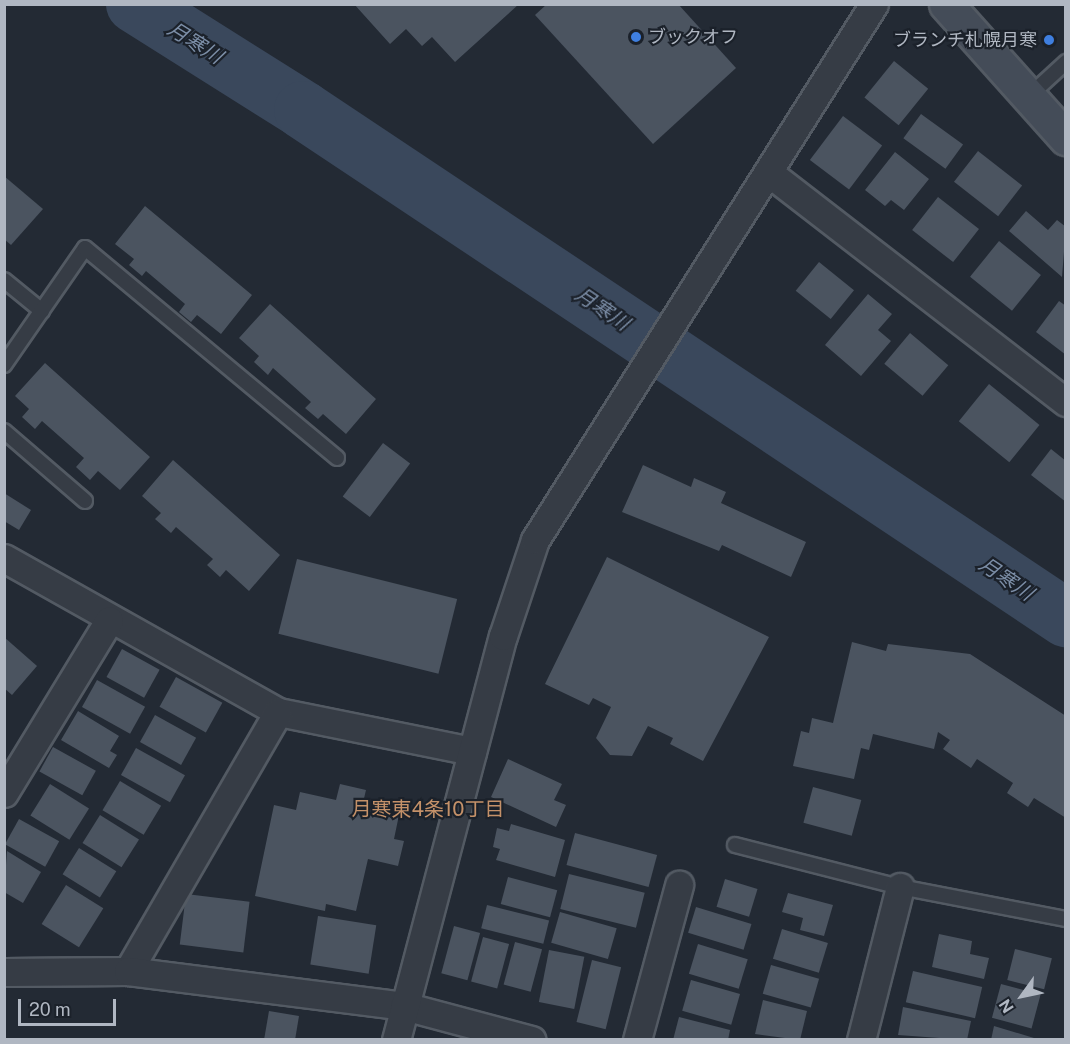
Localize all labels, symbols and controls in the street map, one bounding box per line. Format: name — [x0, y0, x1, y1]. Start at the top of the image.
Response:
water label: 月寒川 — [163, 17, 227, 69]
place label: ブックオフ — [648, 26, 738, 48]
place label: ブランチ札幌月寒 — [893, 29, 1037, 51]
marker: ブックオフ — [629, 30, 643, 44]
marker: ブランチ札幌月寒 — [1042, 33, 1056, 47]
water label: 月寒川 — [570, 282, 634, 336]
water label: 月寒川 — [974, 552, 1038, 606]
district label: 月寒東4条10丁目 — [352, 797, 504, 821]
north arrow — [992, 966, 1052, 1026]
scale bar — [21, 987, 118, 1025]
text: N — [995, 996, 1018, 1017]
text: 20 m — [29, 999, 71, 1020]

